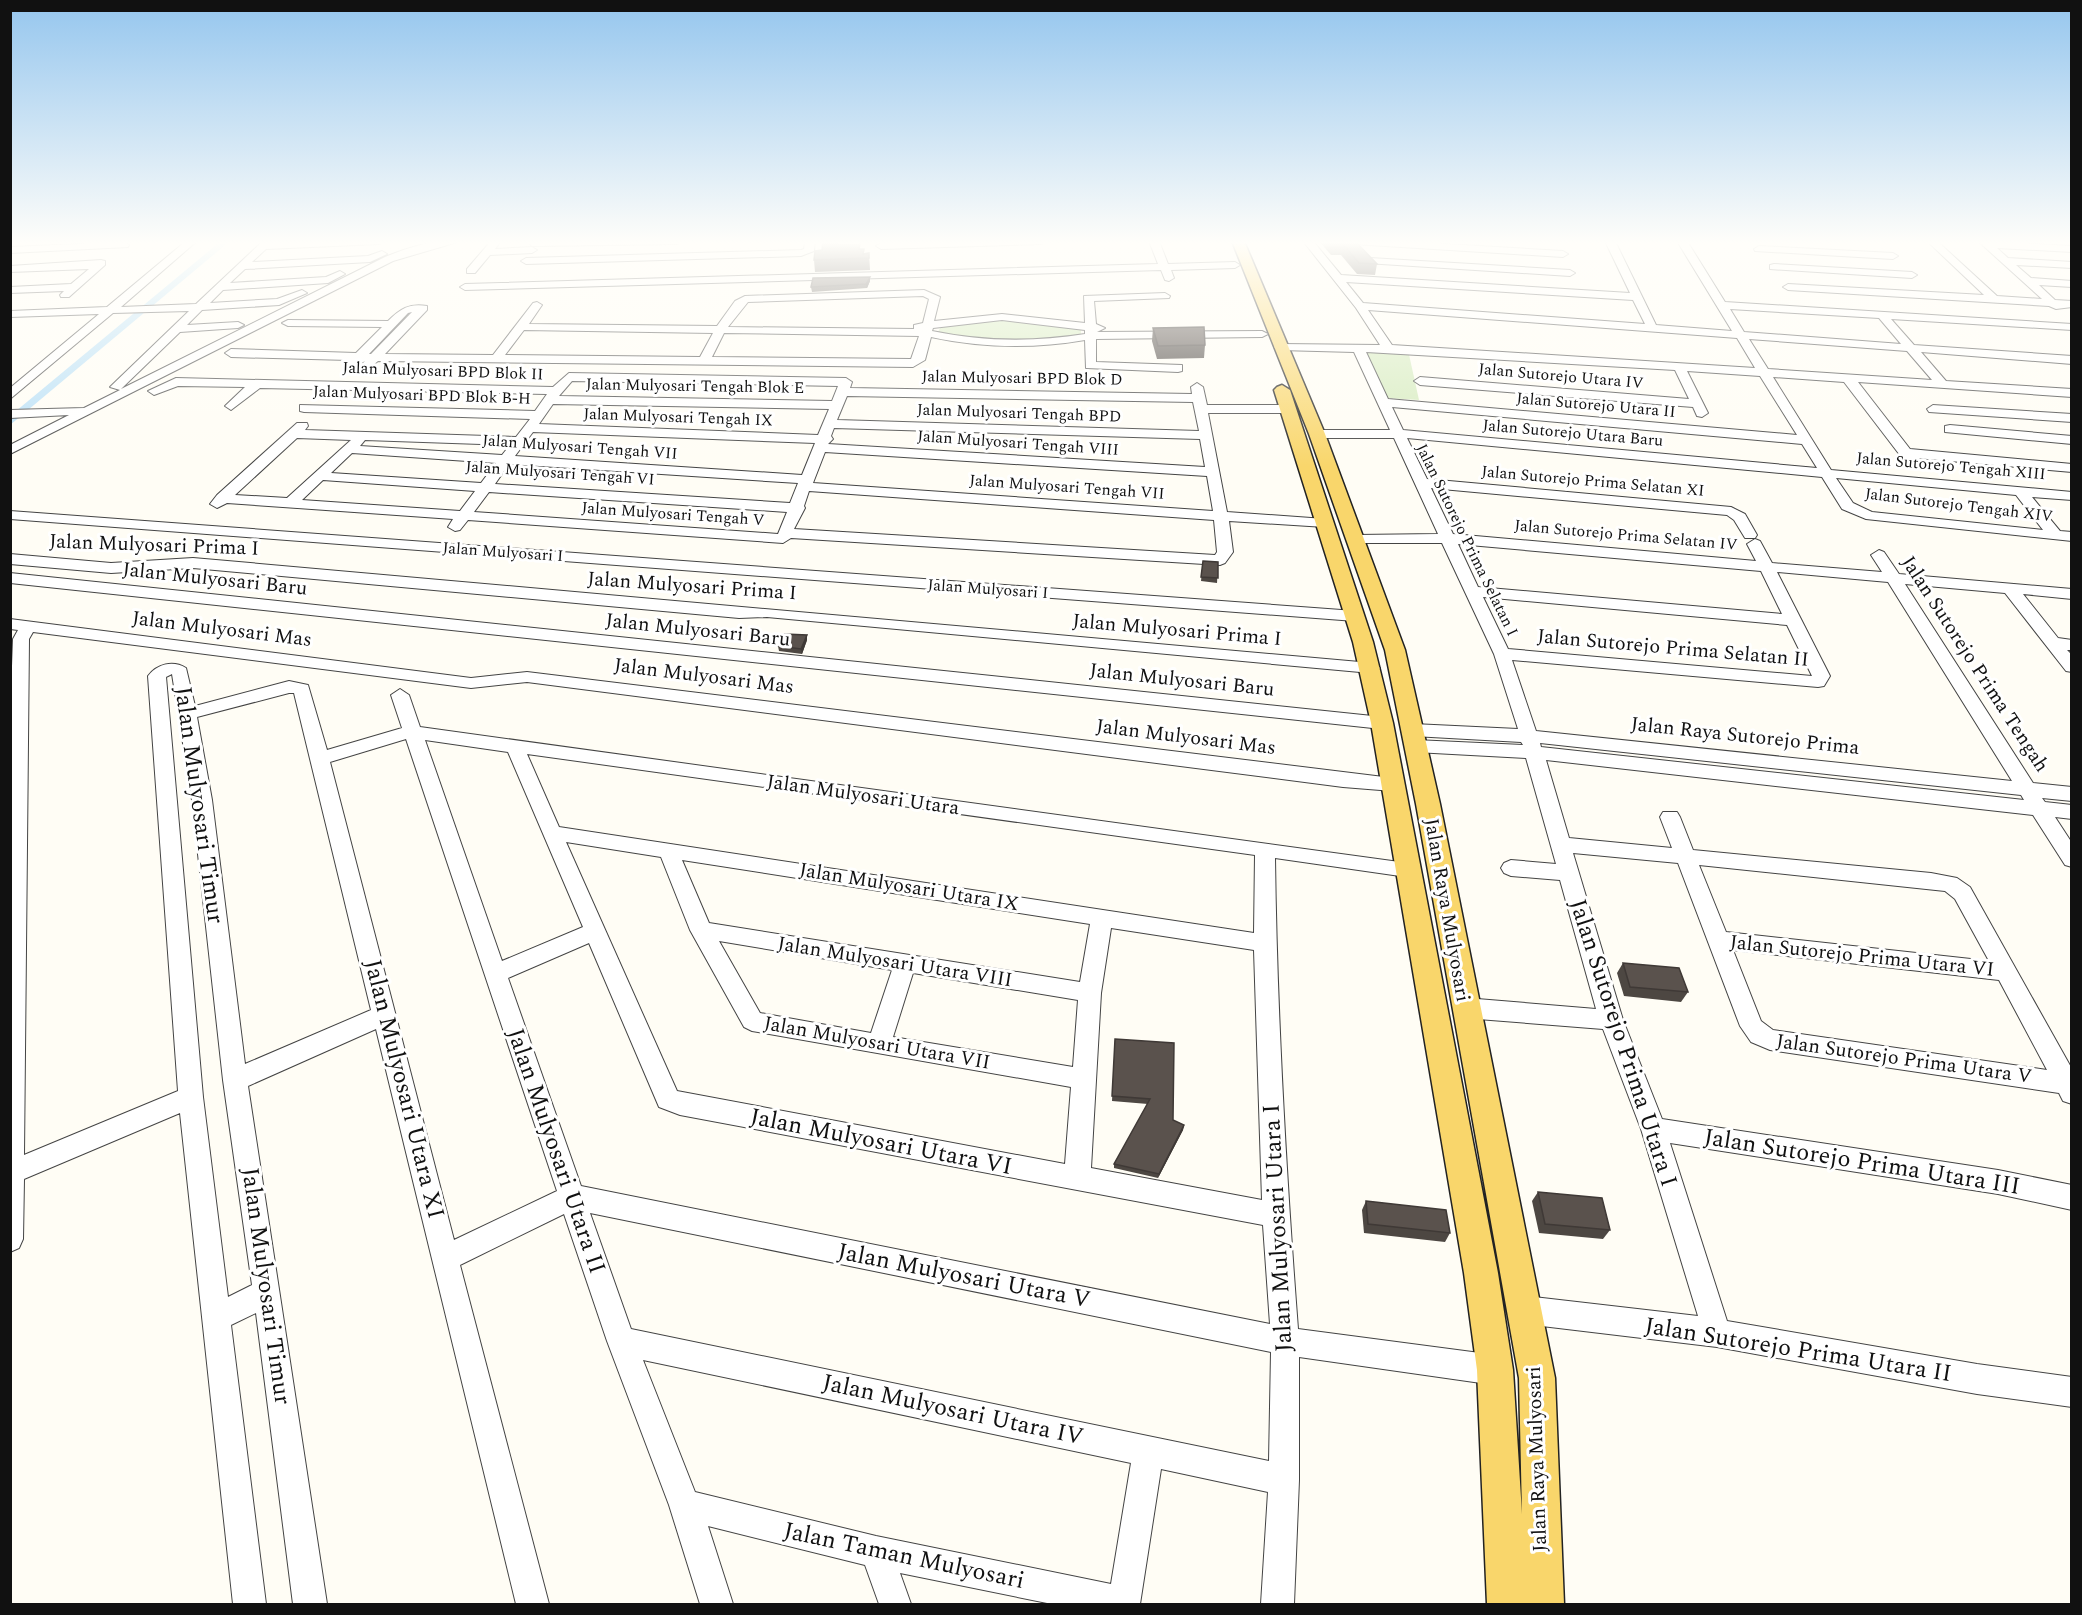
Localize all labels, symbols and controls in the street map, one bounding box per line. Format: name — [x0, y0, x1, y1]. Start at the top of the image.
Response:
street label: Jalan Mulyosari BPD Blok II — [342, 355, 544, 387]
street label: Jalan Sutorejo Utara IV — [1477, 357, 1645, 395]
street label: Jalan Mulyosari BPD Blok D — [921, 364, 1123, 392]
street label: Jalan Mulyosari Tengah Blok E — [586, 372, 804, 400]
street label: Jalan Mulyosari BPD Blok B-H — [313, 379, 531, 411]
street label: Jalan Sutorejo Utara II — [1515, 386, 1677, 424]
street label: Jalan Mulyosari Tengah BPD — [916, 397, 1122, 429]
street label: Jalan Mulyosari Tengah IX — [583, 402, 773, 432]
street label: Jalan Sutorejo Utara Baru — [1482, 413, 1664, 453]
street label: Jalan Mulyosari Tengah VIII — [916, 424, 1120, 462]
street label: Jalan Mulyosari Tengah VII — [482, 428, 678, 466]
street label: Jalan Sutorejo Prima Selatan I — [1410, 440, 1524, 640]
street label: Jalan Sutorejo Tengah XIII — [1855, 446, 2047, 486]
street label: Jalan Mulyosari Tengah VI — [465, 454, 655, 492]
street label: Jalan Sutorejo Prima Selatan XI — [1480, 459, 1706, 503]
street label: Jalan Mulyosari Tengah VII — [969, 468, 1165, 506]
street label: Jalan Sutorejo Tengah XIV — [1864, 482, 2055, 528]
street label: Jalan Mulyosari Tengah V — [581, 496, 765, 532]
street label: Jalan Sutorejo Prima Selatan IV — [1513, 513, 1739, 557]
street label: Jalan Mulyosari Prima I — [49, 526, 259, 564]
street label: Jalan Mulyosari I — [442, 536, 564, 568]
street label: Jalan Sutorejo Prima Tengah — [1894, 550, 2056, 778]
street label: Jalan Mulyosari Baru — [121, 554, 309, 604]
street label: Jalan Mulyosari Prima I — [586, 564, 798, 608]
street label: Jalan Mulyosari I — [927, 573, 1049, 605]
street label: Jalan Mulyosari Mas — [130, 603, 314, 655]
street label: Jalan Mulyosari Baru — [604, 605, 792, 655]
street label: Jalan Mulyosari Prima I — [1071, 606, 1283, 654]
street label: Jalan Sutorejo Prima Selatan II — [1536, 621, 1810, 675]
street label: Jalan Mulyosari Mas — [612, 650, 796, 702]
street label: Jalan Mulyosari Baru — [1088, 655, 1276, 705]
street label: Jalan Mulyosari Timur — [165, 684, 233, 926]
street label: Jalan Raya Sutorejo Prima — [1629, 709, 1861, 763]
street label: Jalan Mulyosari Mas — [1094, 711, 1278, 763]
street label: Jalan Mulyosari Utara — [765, 767, 961, 823]
street label: Jalan Raya Mulyosari — [1416, 816, 1478, 1004]
street label: Jalan Mulyosari Utara IX — [797, 855, 1021, 919]
street label: Jalan Sutorejo Prima Utara I — [1559, 894, 1687, 1192]
street label: Jalan Sutorejo Prima Utara VI — [1728, 927, 1996, 985]
street label: Jalan Mulyosari Utara VIII — [775, 929, 1015, 995]
street label: Jalan Mulyosari Utara XI — [354, 955, 454, 1223]
street label: Jalan Mulyosari Utara VII — [761, 1008, 993, 1078]
street label: Jalan Mulyosari Utara II — [497, 1023, 615, 1279]
street label: Jalan Sutorejo Prima Utara V — [1774, 1026, 2034, 1092]
street label: Jalan Mulyosari Utara VI — [747, 1099, 1015, 1185]
street label: Jalan Mulyosari Utara I — [1254, 1103, 1302, 1353]
street label: Jalan Sutorejo Prima Utara III — [1701, 1119, 2023, 1205]
street label: Jalan Mulyosari Timur — [232, 1165, 300, 1407]
street label: Jalan Mulyosari Utara V — [834, 1234, 1094, 1318]
street label: Jalan Sutorejo Prima Utara II — [1642, 1308, 1954, 1392]
street label: Jalan Mulyosari Utara IV — [819, 1365, 1087, 1455]
street label: Jalan Raya Mulyosari — [1519, 1366, 1555, 1552]
street label: Jalan Taman Mulyosari — [780, 1513, 1028, 1599]

